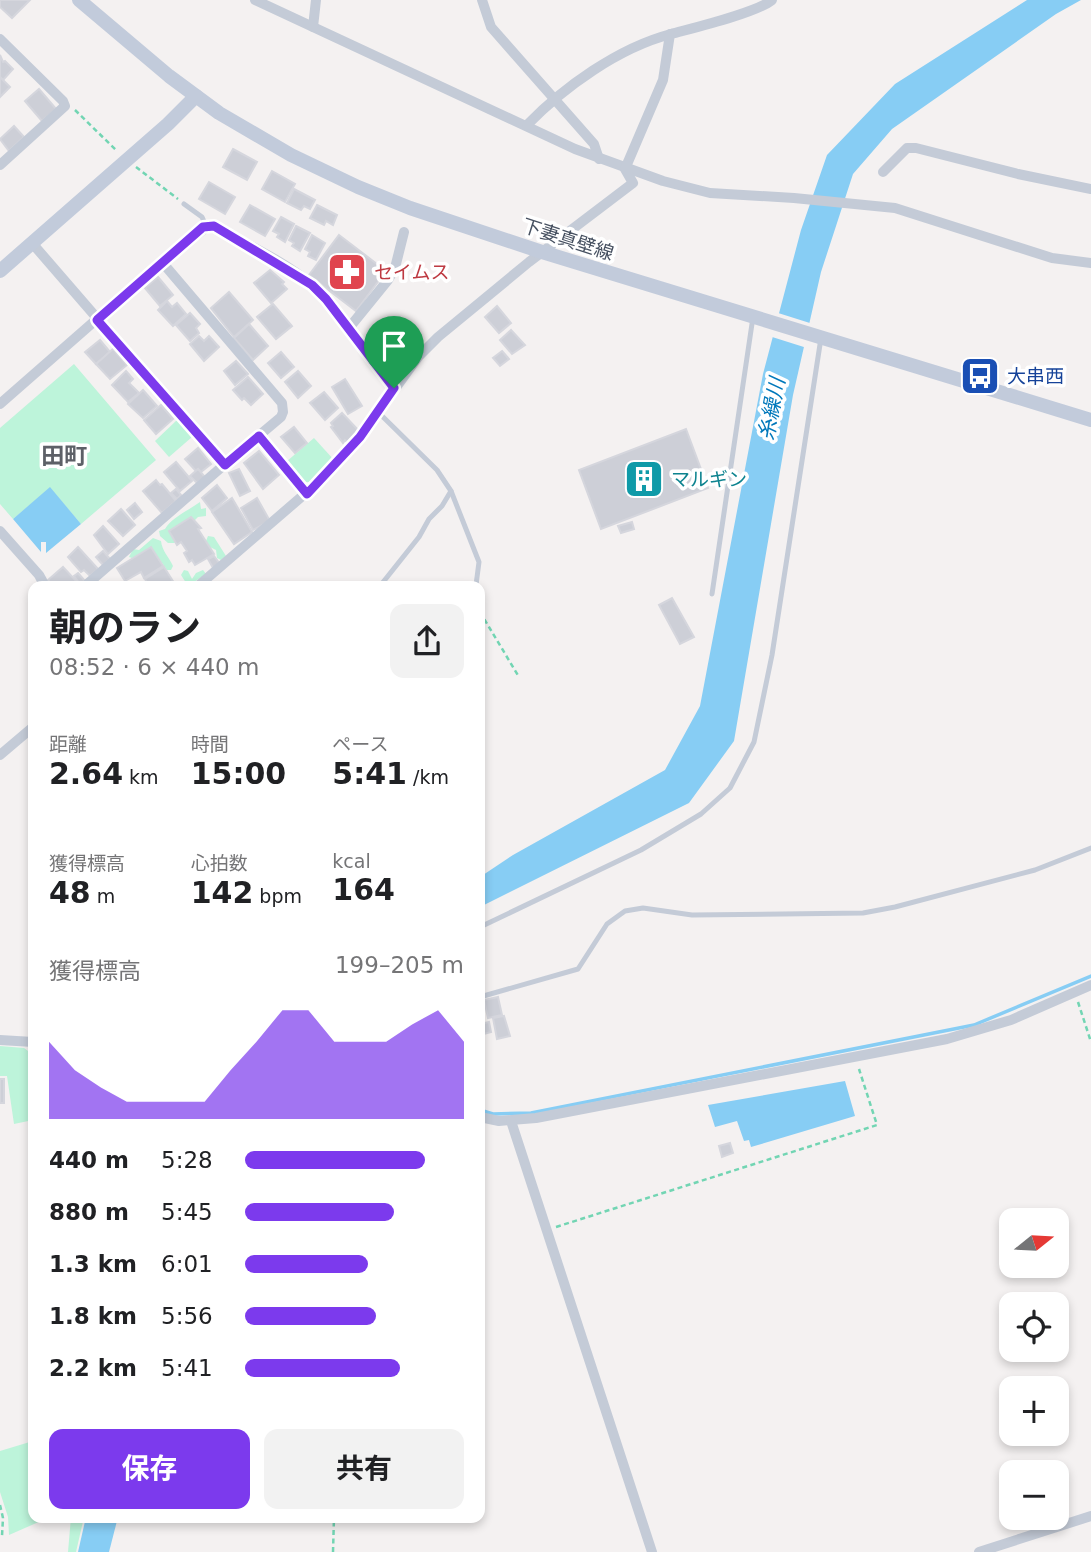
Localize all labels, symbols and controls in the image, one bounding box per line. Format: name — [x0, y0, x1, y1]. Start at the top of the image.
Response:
street label: 下妻真壁線 — [519, 214, 617, 264]
pharmacy icon: セイムス — [326, 251, 368, 293]
place label: セイムス — [374, 261, 450, 283]
pin — [364, 316, 424, 388]
icon: arrive — [375, 327, 413, 365]
bus stop icon: 大串西 — [959, 355, 1001, 397]
place label: 大串西 — [1007, 365, 1064, 387]
water label: 糸繰川 — [754, 374, 790, 442]
district label: 田町 — [41, 443, 87, 469]
building icon: マルギン — [623, 458, 665, 500]
place label: マルギン — [671, 468, 747, 490]
button: share — [390, 604, 464, 678]
text: 朝のラン — [49, 606, 201, 650]
text: 08:52 · 6 × 440 m — [49, 654, 259, 680]
text: 距離 — [49, 733, 87, 755]
text: 時間 — [191, 733, 229, 755]
text: ペース — [332, 733, 388, 755]
text: 2.64 — [49, 756, 123, 791]
text: 15:00 — [191, 756, 286, 791]
text: 5:41 — [332, 756, 407, 791]
text: km — [123, 766, 159, 788]
text: /km — [407, 766, 449, 788]
text: kcal — [332, 850, 371, 872]
text: 獲得標高 — [49, 852, 125, 874]
text: 心拍数 — [191, 852, 248, 874]
text: 164 — [332, 872, 395, 907]
text: 48 — [49, 875, 91, 910]
text: 142 — [191, 875, 253, 910]
text: m — [91, 885, 115, 907]
text: bpm — [253, 885, 302, 907]
text: 199–205 m — [335, 952, 464, 978]
text: 獲得標高 — [49, 958, 141, 984]
text: 440 m — [49, 1147, 129, 1173]
text: 5:28 — [161, 1147, 213, 1173]
text: 880 m — [49, 1199, 129, 1225]
text: 5:45 — [161, 1199, 213, 1225]
north arrow — [999, 1208, 1069, 1278]
map controls — [999, 1208, 1069, 1530]
text: 1.3 km — [49, 1251, 137, 1277]
text: 6:01 — [161, 1251, 213, 1277]
button: locate — [999, 1292, 1069, 1362]
text: 1.8 km — [49, 1303, 137, 1329]
text: 5:56 — [161, 1303, 213, 1329]
text: 2.2 km — [49, 1355, 137, 1381]
text: 5:41 — [161, 1355, 213, 1381]
button: + — [999, 1376, 1069, 1446]
button: 保存 — [49, 1429, 250, 1509]
button: 共有 — [264, 1429, 464, 1509]
button: − — [999, 1460, 1069, 1530]

